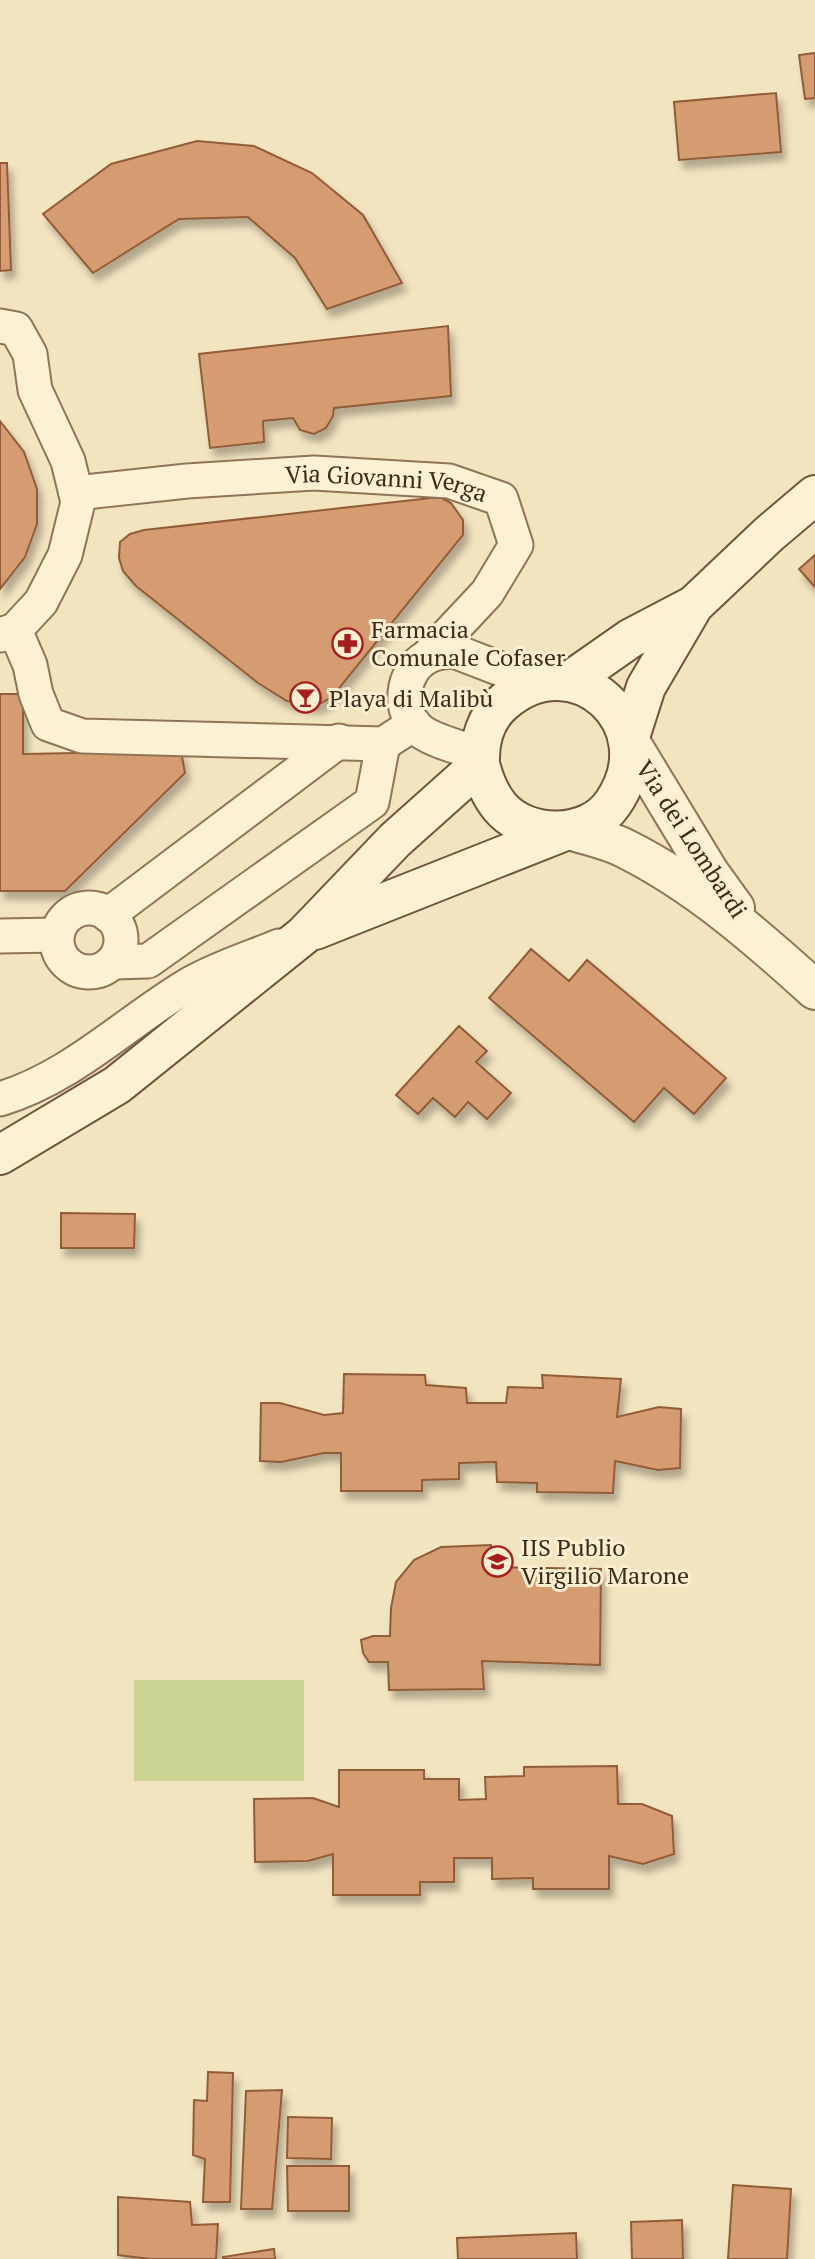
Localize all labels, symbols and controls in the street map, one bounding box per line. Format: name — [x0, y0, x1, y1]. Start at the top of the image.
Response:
street label: Via Giovanni Verga — [284, 457, 492, 509]
place label: Farmacia Comunale Cofaser — [371, 613, 566, 673]
pharmacy icon: Farmacia Comunale Cofaser — [331, 626, 365, 660]
bar icon: Playa di Malibù — [289, 681, 323, 715]
place label: Playa di Malibù — [329, 682, 494, 714]
street label: Via dei Lombardi — [629, 754, 755, 924]
place label: IIS Publio Virgilio Marone — [521, 1531, 689, 1591]
school or university icon: IIS Publio Virgilio Marone — [481, 1544, 515, 1578]

